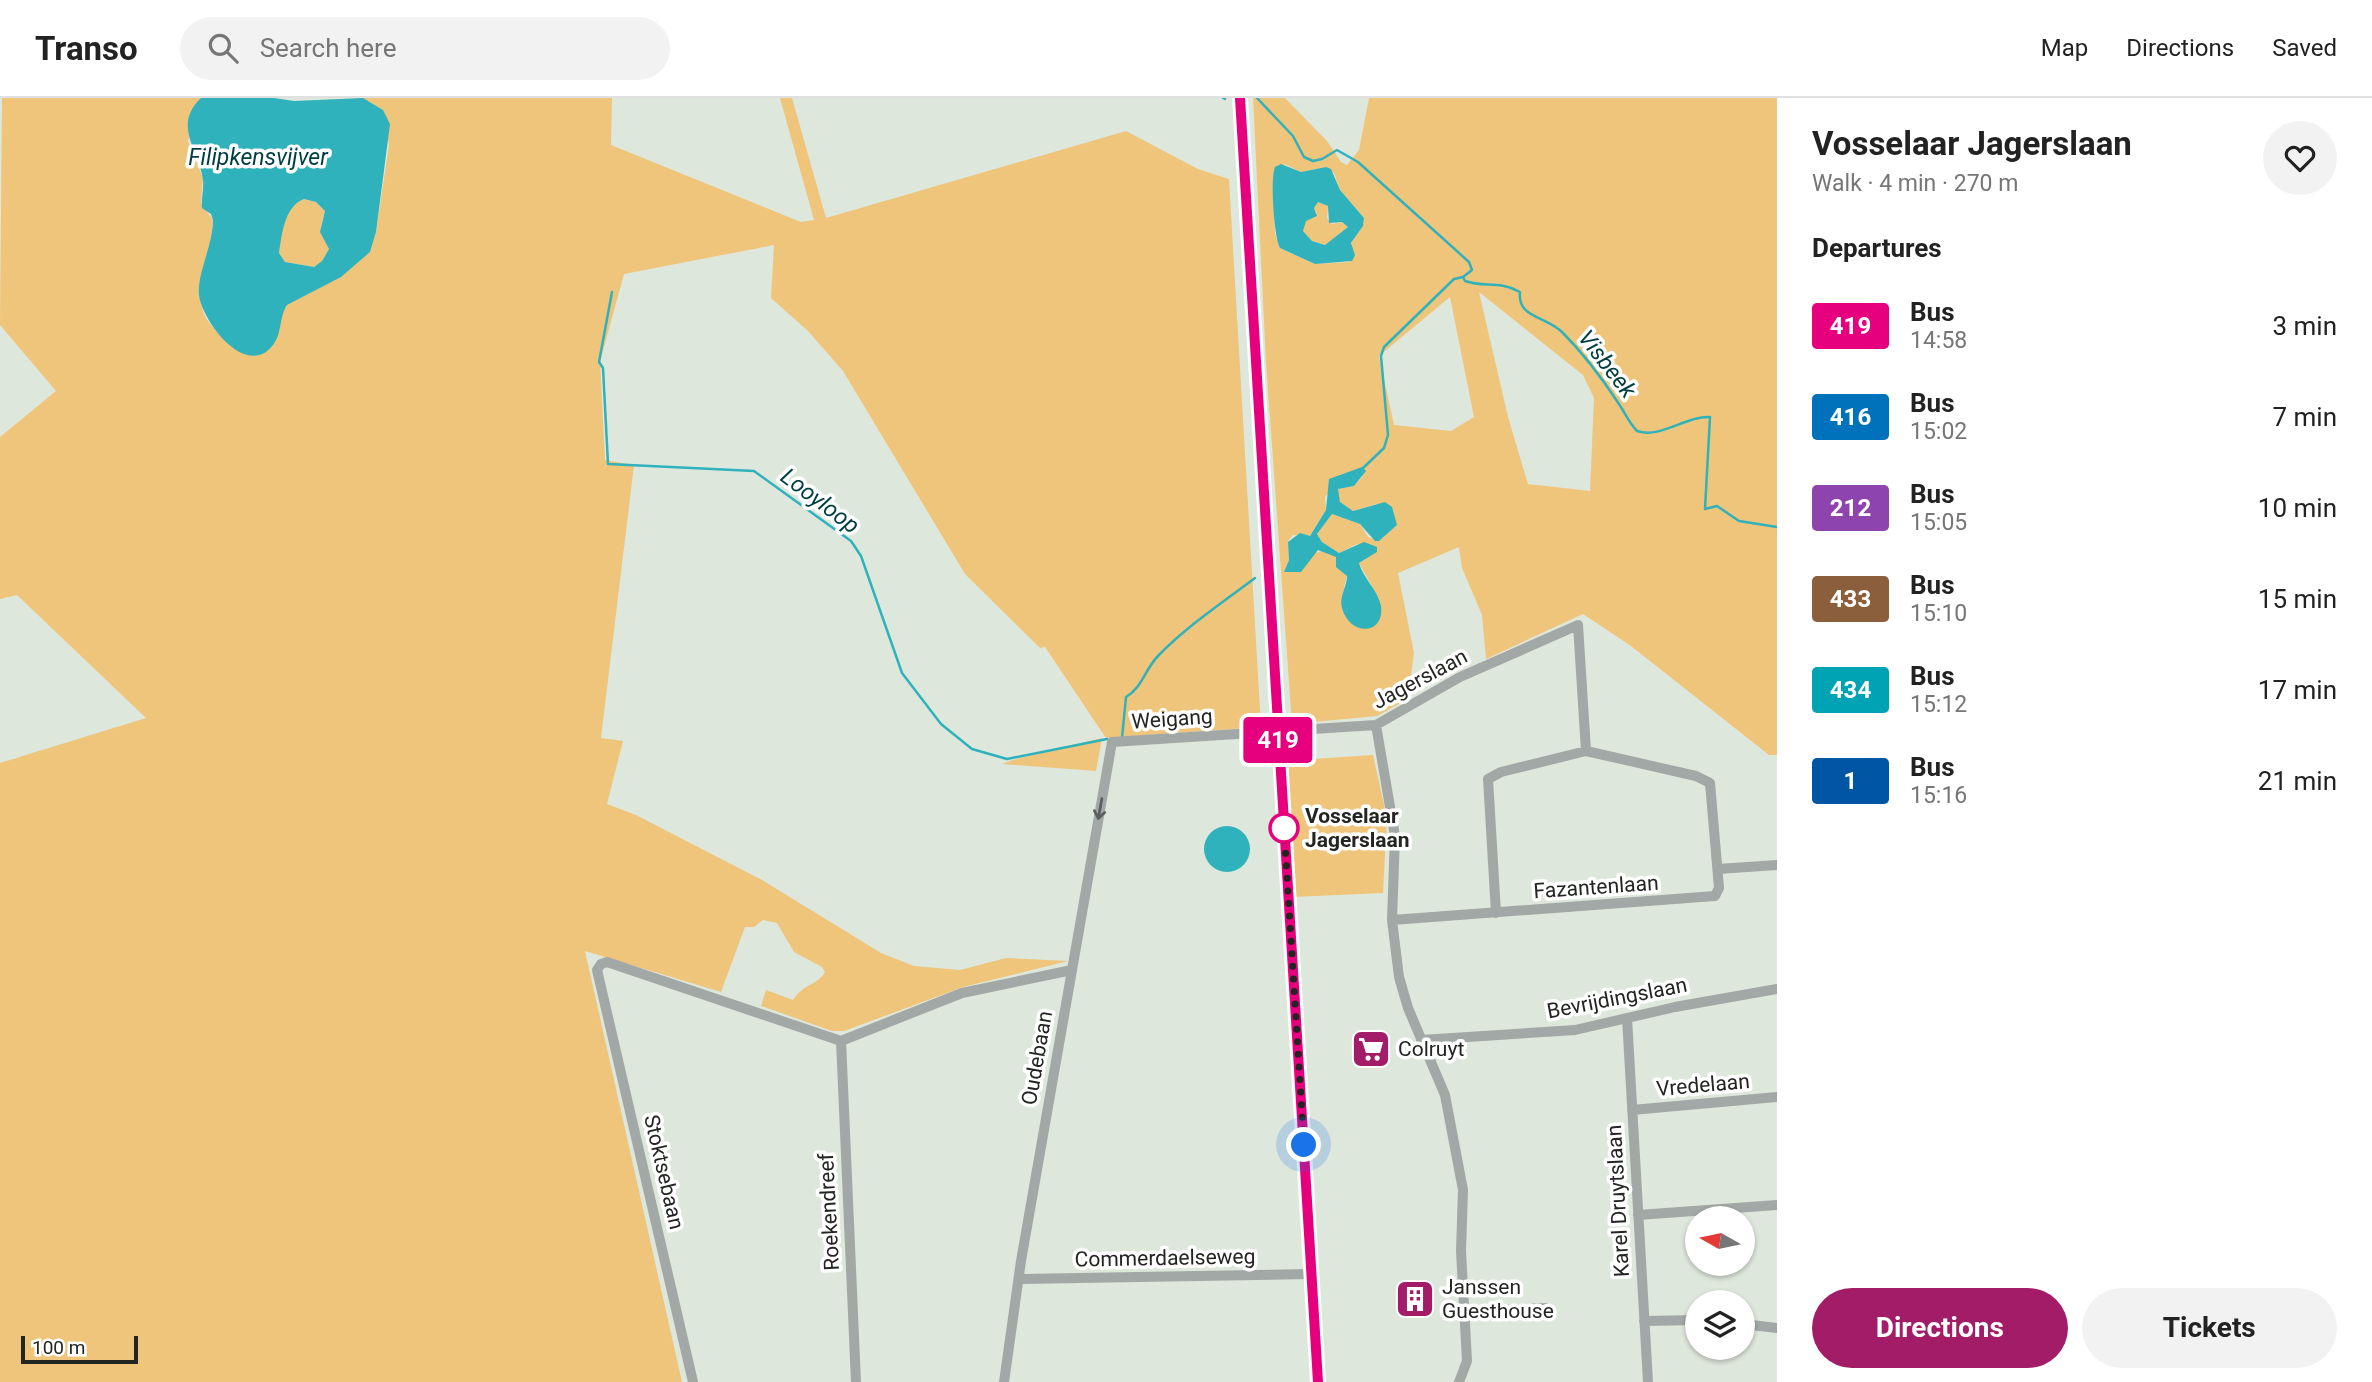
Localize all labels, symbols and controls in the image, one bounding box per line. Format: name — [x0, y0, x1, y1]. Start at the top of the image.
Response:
search box — [180, 17, 670, 80]
text: Transo — [35, 29, 138, 68]
icon: search — [204, 29, 242, 67]
text: Search here — [260, 33, 396, 63]
text: Map — [2041, 34, 2088, 62]
text: Directions — [2126, 34, 2234, 62]
text: Saved — [2272, 34, 2337, 62]
button: heart — [2263, 121, 2337, 195]
text: Vosselaar Jagerslaan — [1812, 124, 2132, 163]
water label: Filipkensvijver — [188, 144, 329, 171]
text: Walk · 4 min · 270 m — [1812, 170, 2018, 197]
text: Departures — [1812, 233, 1942, 263]
text: Bus — [1910, 297, 1955, 327]
text: 3 min — [2272, 311, 2337, 341]
text: 419 — [1830, 312, 1871, 340]
water label: Visbeek — [1572, 325, 1642, 404]
text: 14:58 — [1910, 327, 1967, 354]
text: Bus — [1910, 388, 1955, 418]
text: 7 min — [2272, 402, 2337, 432]
text: 416 — [1830, 403, 1871, 431]
text: 15:02 — [1910, 418, 1967, 445]
water label: Looyloop — [775, 463, 865, 539]
text: Bus — [1910, 479, 1955, 509]
text: 10 min — [2258, 493, 2337, 523]
text: 212 — [1830, 494, 1871, 522]
text: 15:05 — [1910, 509, 1967, 536]
text: Bus — [1910, 570, 1955, 600]
text: 15 min — [2258, 584, 2337, 614]
text: 433 — [1830, 585, 1871, 613]
text: 15:10 — [1910, 600, 1967, 627]
street label: Jagerslaan — [1369, 644, 1471, 714]
text: Bus — [1910, 661, 1955, 691]
text: 17 min — [2258, 675, 2337, 705]
text: 434 — [1830, 676, 1871, 704]
text: 15:12 — [1910, 691, 1967, 718]
street label: Weigang — [1131, 704, 1213, 734]
line badge: 419 — [1238, 717, 1318, 763]
text: 419 — [1257, 726, 1299, 754]
text: Bus — [1910, 752, 1955, 782]
text: 21 min — [2258, 766, 2337, 796]
text: 1 — [1844, 767, 1857, 795]
text: 15:16 — [1910, 782, 1967, 809]
one-way arrow — [1093, 797, 1106, 820]
place label: Vosselaar Jagerslaan — [1305, 804, 1410, 852]
marker: Vosselaar Jagerslaan — [1269, 813, 1299, 843]
street label: Fazantenlaan — [1533, 871, 1659, 903]
street label: Bevrijdingslaan — [1545, 973, 1689, 1023]
street label: Oudebaan — [1017, 1009, 1057, 1107]
supermarket icon: Colruyt — [1350, 1028, 1392, 1070]
place label: Colruyt — [1398, 1037, 1464, 1061]
street label: Vredelaan — [1655, 1069, 1751, 1101]
street label: Stoktsebaan — [639, 1112, 689, 1232]
street label: Karel Druytslaan — [1602, 1124, 1634, 1278]
your location — [1286, 1127, 1321, 1162]
street label: Roekendreef — [814, 1152, 844, 1271]
north arrow — [1685, 1206, 1755, 1276]
map controls — [1685, 1206, 1755, 1360]
street label: Commerdaelseweg — [1074, 1244, 1256, 1272]
place label: Janssen Guesthouse — [1442, 1275, 1554, 1323]
building icon: Janssen Guesthouse — [1394, 1278, 1436, 1320]
button: Directions — [1812, 1288, 2068, 1368]
button: Tickets — [2082, 1288, 2337, 1368]
button: layers — [1685, 1290, 1755, 1360]
scale bar — [21, 1333, 138, 1365]
text: 100 m — [32, 1336, 85, 1359]

